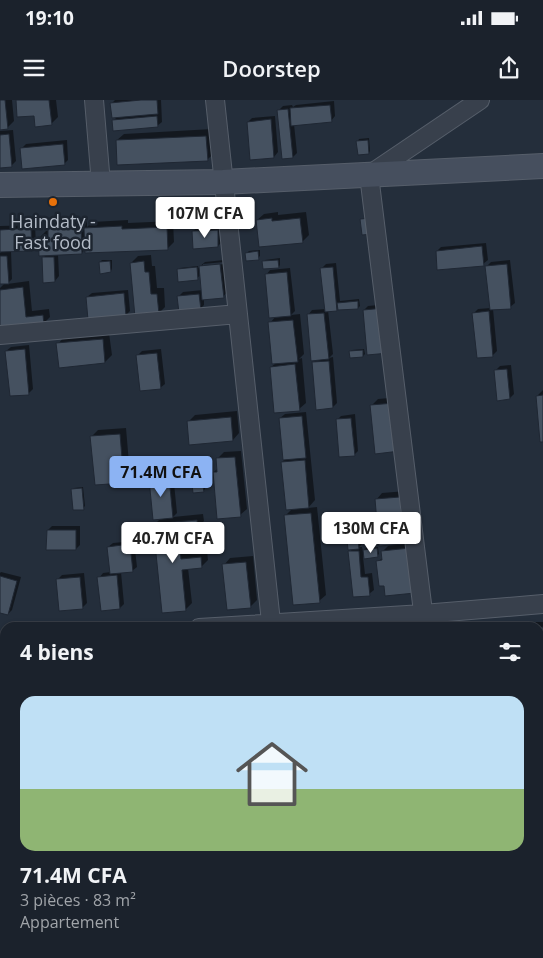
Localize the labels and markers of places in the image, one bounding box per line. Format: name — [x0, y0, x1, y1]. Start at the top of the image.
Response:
marker: Haindaty - Fast food — [47, 196, 59, 208]
pin: 107M CFA — [153, 196, 257, 239]
place label: Haindaty - Fast food — [10, 209, 96, 254]
pin: 71.4M CFA — [104, 456, 218, 498]
pin: 130M CFA — [319, 512, 423, 554]
pin: 40.7M CFA — [116, 522, 230, 564]

